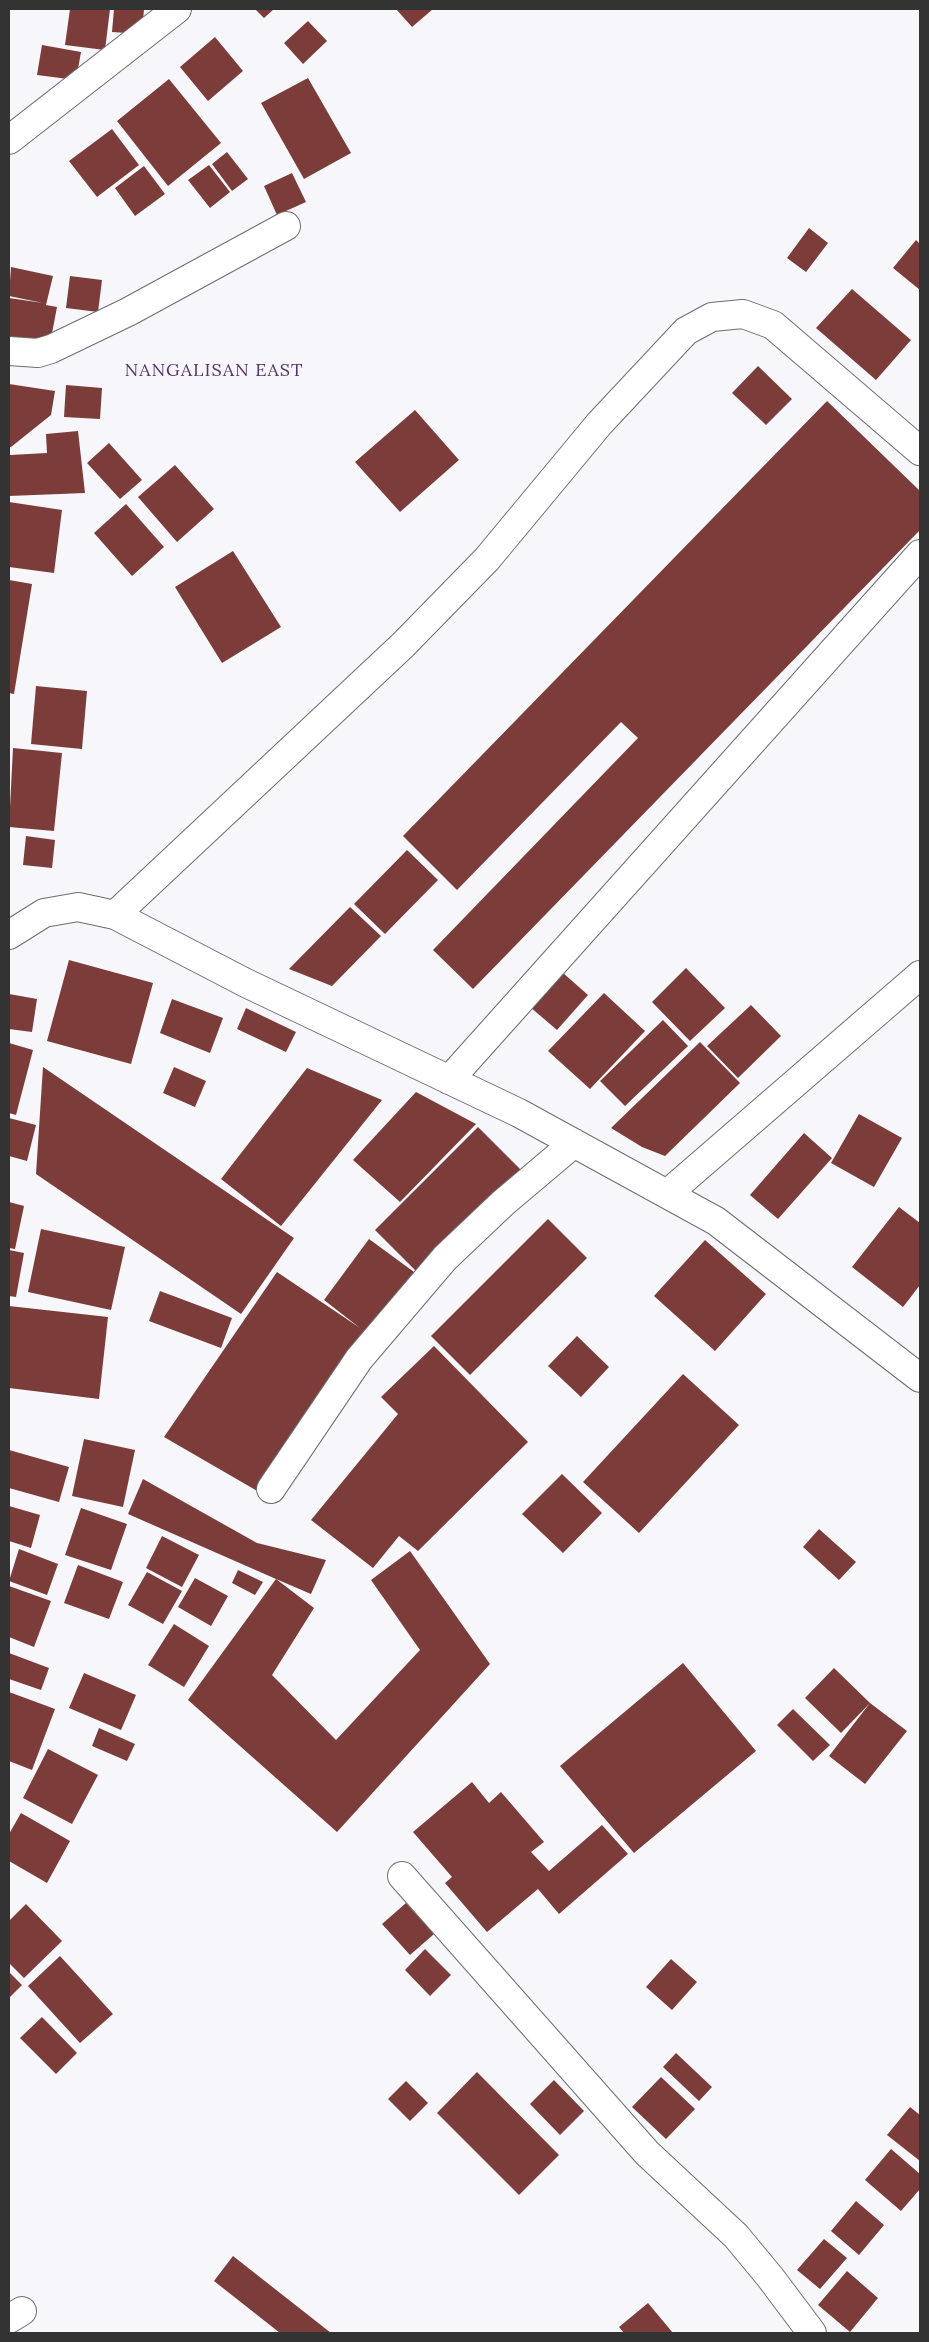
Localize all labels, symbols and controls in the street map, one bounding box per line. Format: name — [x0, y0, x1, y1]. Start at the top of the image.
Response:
district label: NANGALISAN EAST — [123, 360, 305, 382]

